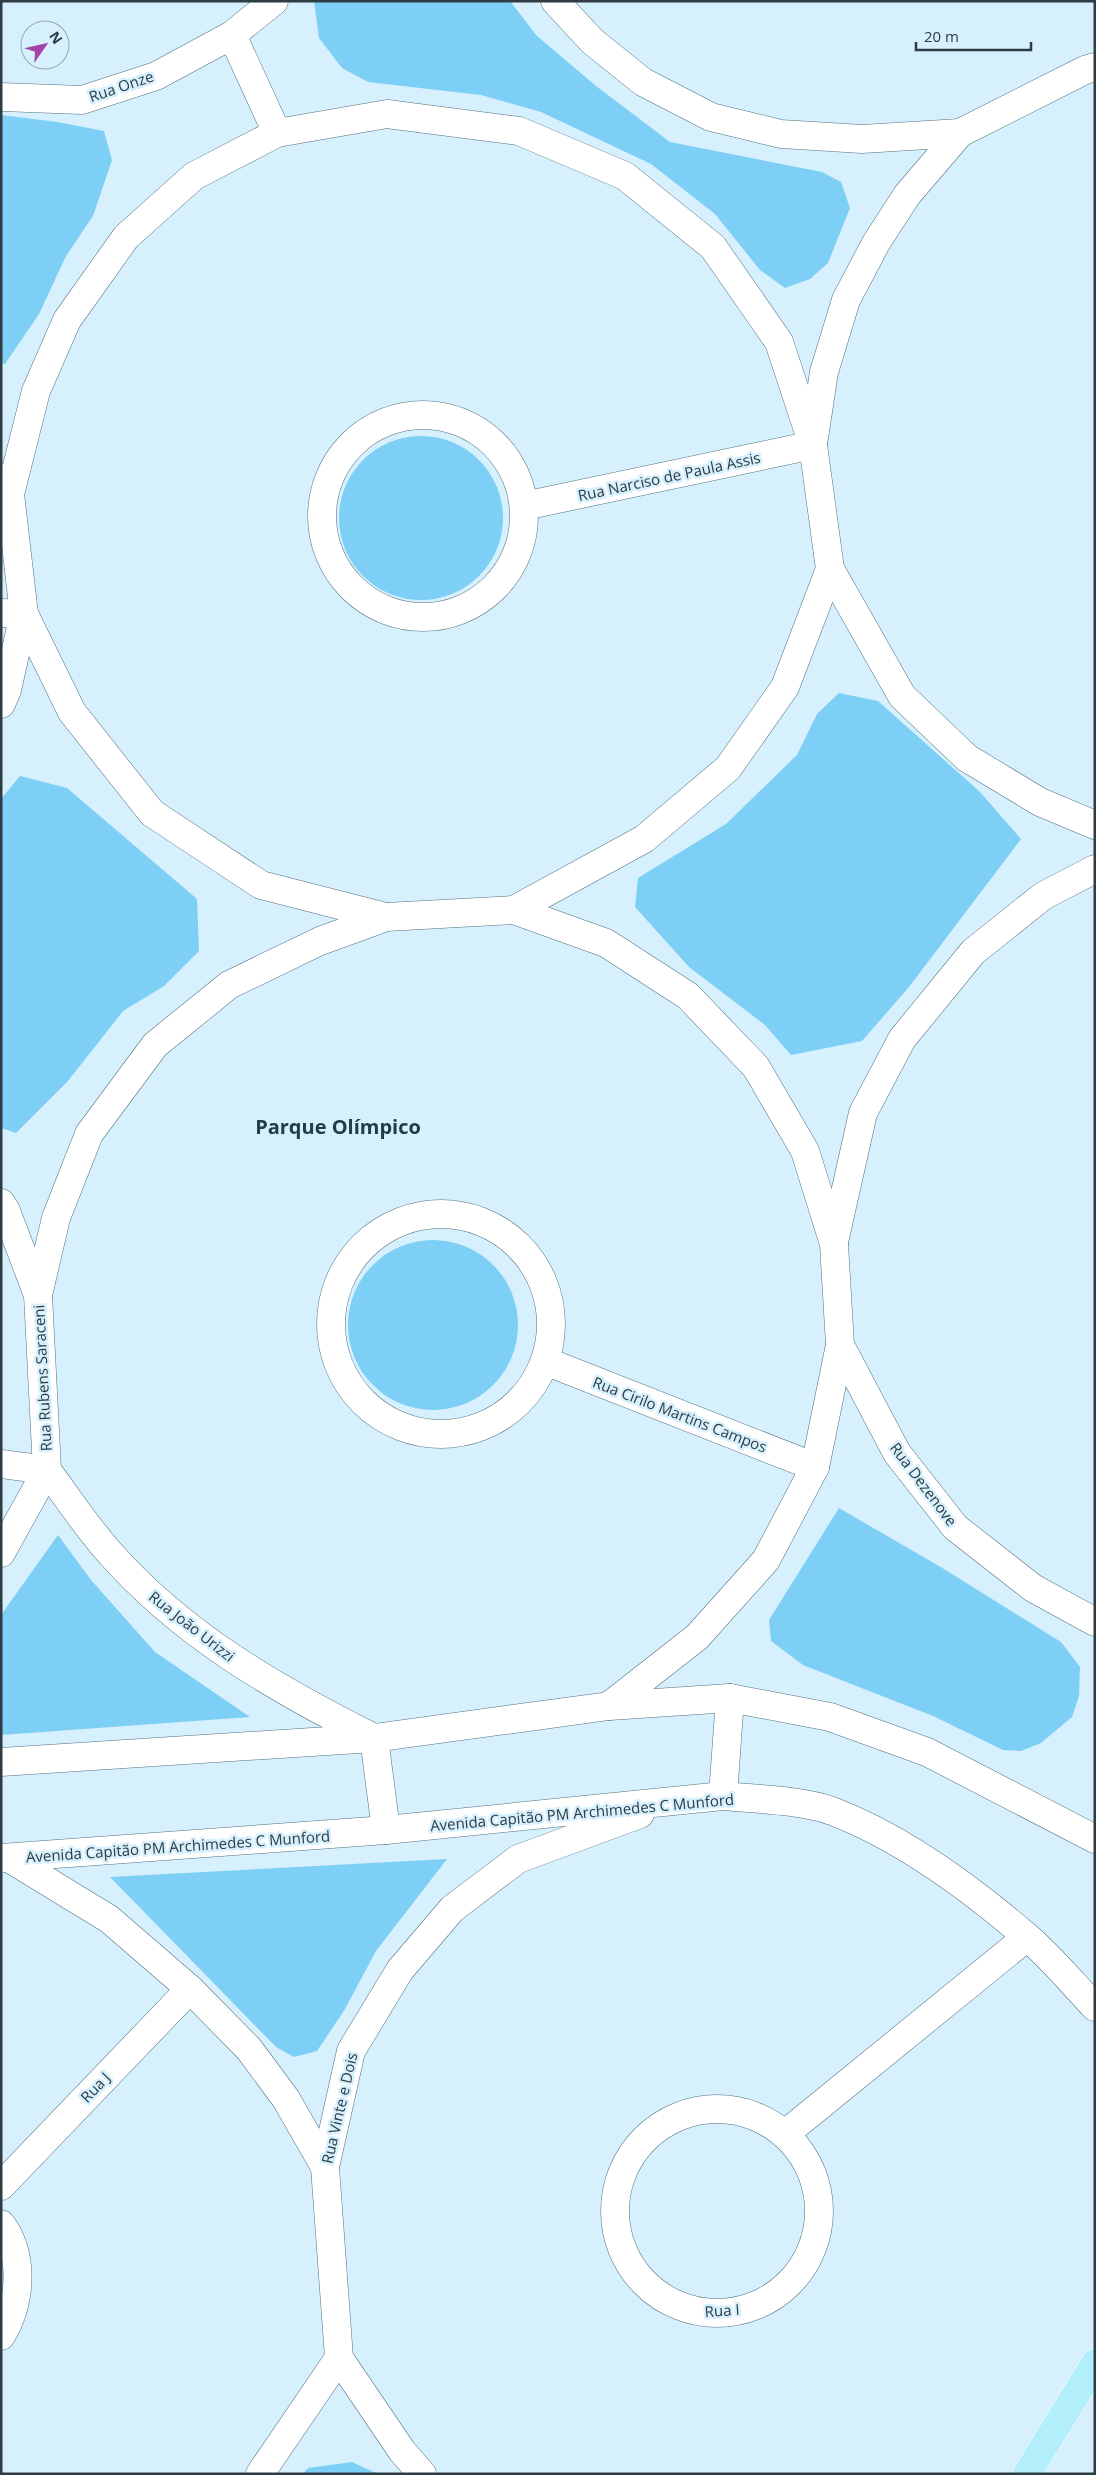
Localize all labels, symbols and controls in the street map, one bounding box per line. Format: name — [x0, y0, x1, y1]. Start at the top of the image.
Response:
north arrow — [20, 20, 70, 70]
scale bar — [916, 20, 1031, 52]
text: 20 m — [924, 26, 959, 46]
text: N — [45, 27, 67, 47]
street label: Rua Onze — [86, 66, 156, 106]
street label: Rua Narciso de Paula Assis — [576, 447, 762, 505]
district label: Parque Olímpico — [255, 1113, 421, 1140]
street label: Rua Rubens Saraceni — [28, 1304, 56, 1452]
street label: Rua Cirilo Martins Campos — [590, 1372, 770, 1456]
street label: Rua Dezenove — [886, 1438, 962, 1530]
street label: Rua João Urizzi — [145, 1586, 239, 1666]
street label: Avenida Capitão PM Archimedes C Munford — [429, 1789, 735, 1835]
street label: Avenida Capitão PM Archimedes C Munford — [25, 1825, 331, 1867]
street label: Rua Vinte e Dois — [316, 2050, 362, 2166]
street label: Rua J — [76, 2068, 114, 2106]
street label: Rua I — [704, 2299, 740, 2321]

